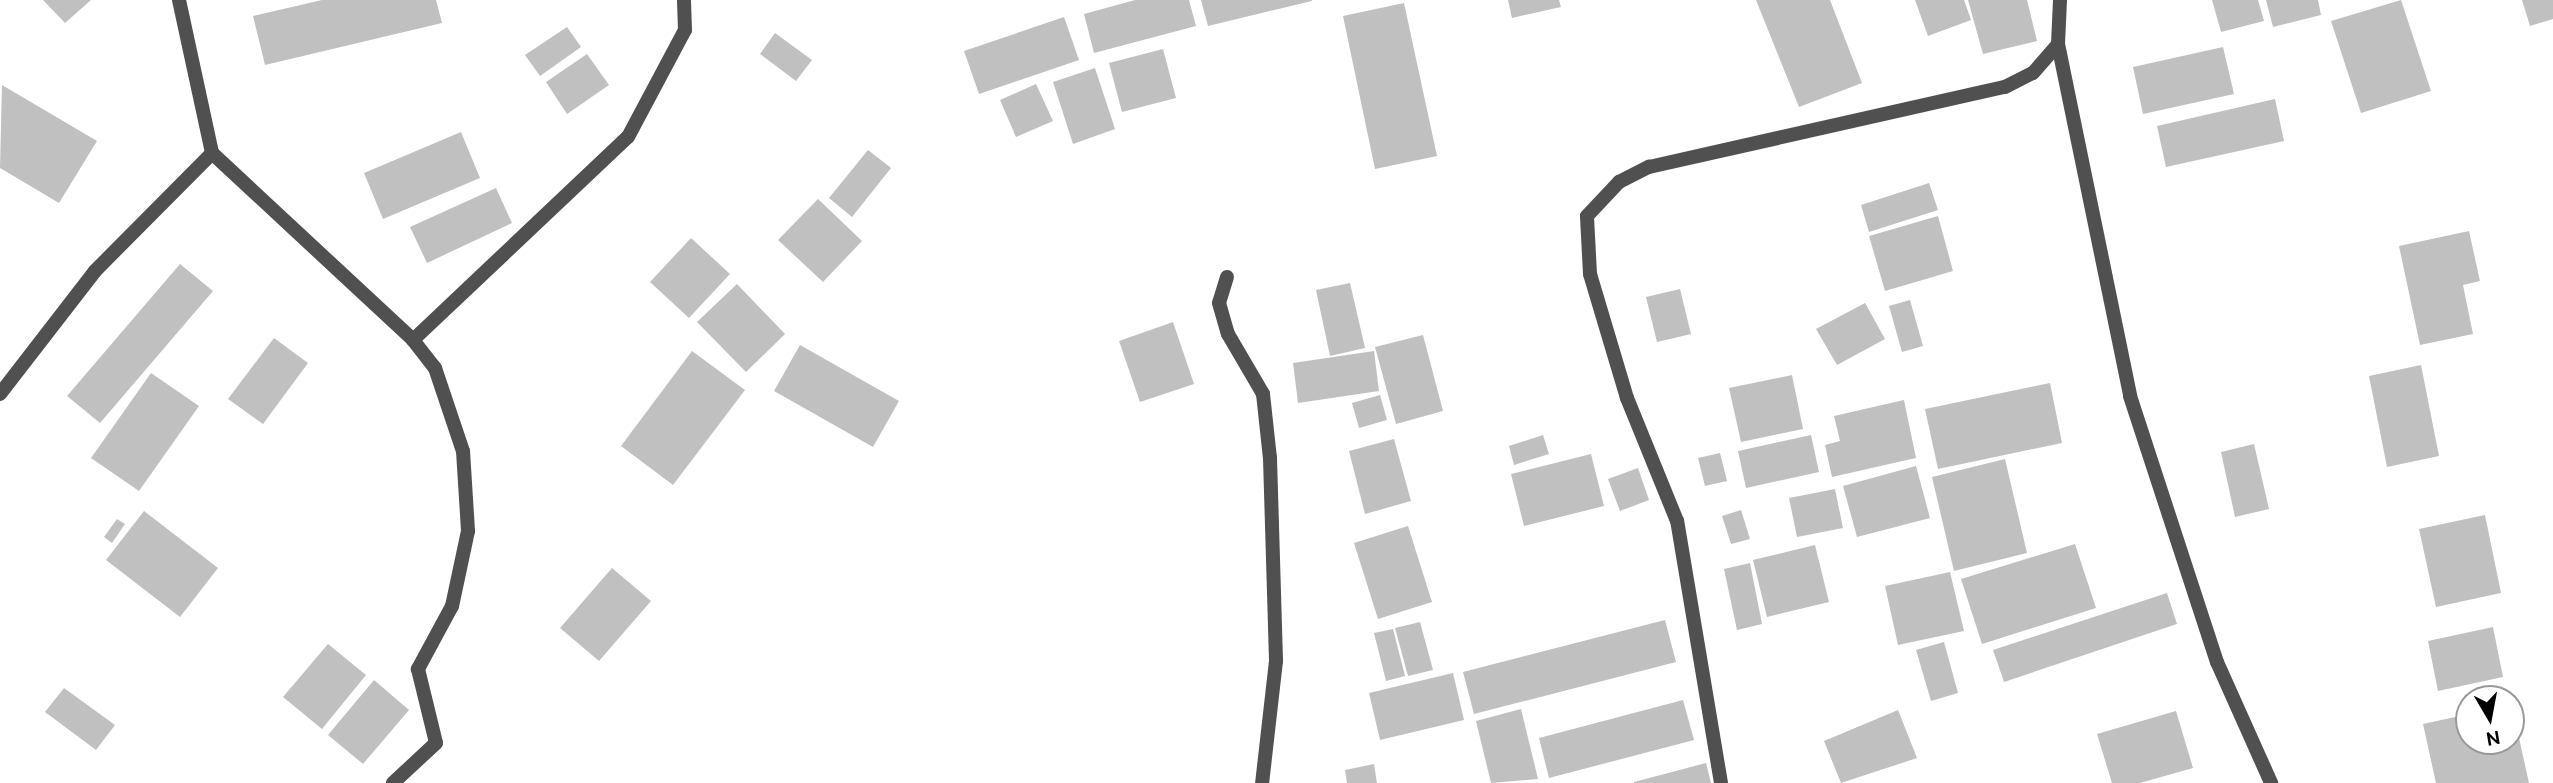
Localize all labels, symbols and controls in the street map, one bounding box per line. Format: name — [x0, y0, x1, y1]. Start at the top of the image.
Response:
north arrow — [2455, 685, 2525, 755]
text: N — [2484, 727, 2502, 751]

